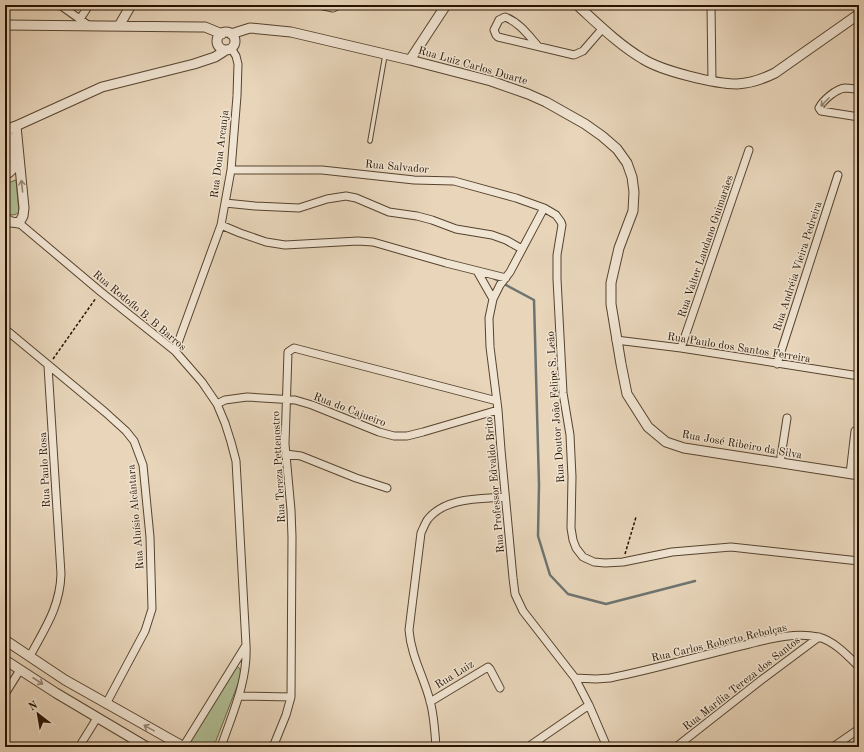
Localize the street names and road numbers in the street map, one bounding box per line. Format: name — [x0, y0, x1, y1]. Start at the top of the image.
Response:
street label: Rua Luiz Carlos Duarte — [417, 46, 529, 87]
street label: Rua Dona Arcanja — [210, 109, 231, 199]
street label: Rua Salvador — [364, 159, 430, 176]
street label: Rua Valter Laudano Guimarães — [677, 174, 736, 319]
street label: Rua Andréia Vieira Pedreira — [772, 200, 825, 333]
street label: Rua Rodoflo B. B Barros — [90, 269, 188, 353]
street label: Rua Doutor João Felipe S. Leão — [546, 331, 567, 483]
street label: Rua Paulo dos Santos Ferreira — [666, 332, 812, 365]
street label: Rua do Cajueiro — [312, 392, 387, 429]
street label: Rua Tereza Pettenostro — [271, 411, 288, 523]
street label: Rua Professor Edvaldo Brito — [484, 416, 507, 554]
street label: Rua José Ribeiro da Silva — [681, 429, 803, 462]
street label: Rua Paulo Rosa — [38, 431, 53, 508]
street label: Rua Aluísio Alcântara — [126, 463, 147, 570]
street label: Rua Carlos Roberto Rebolças — [650, 622, 788, 664]
street label: Rua Marília Tereza dos Santos — [681, 635, 803, 733]
street label: Rua Luiz — [434, 659, 476, 691]

